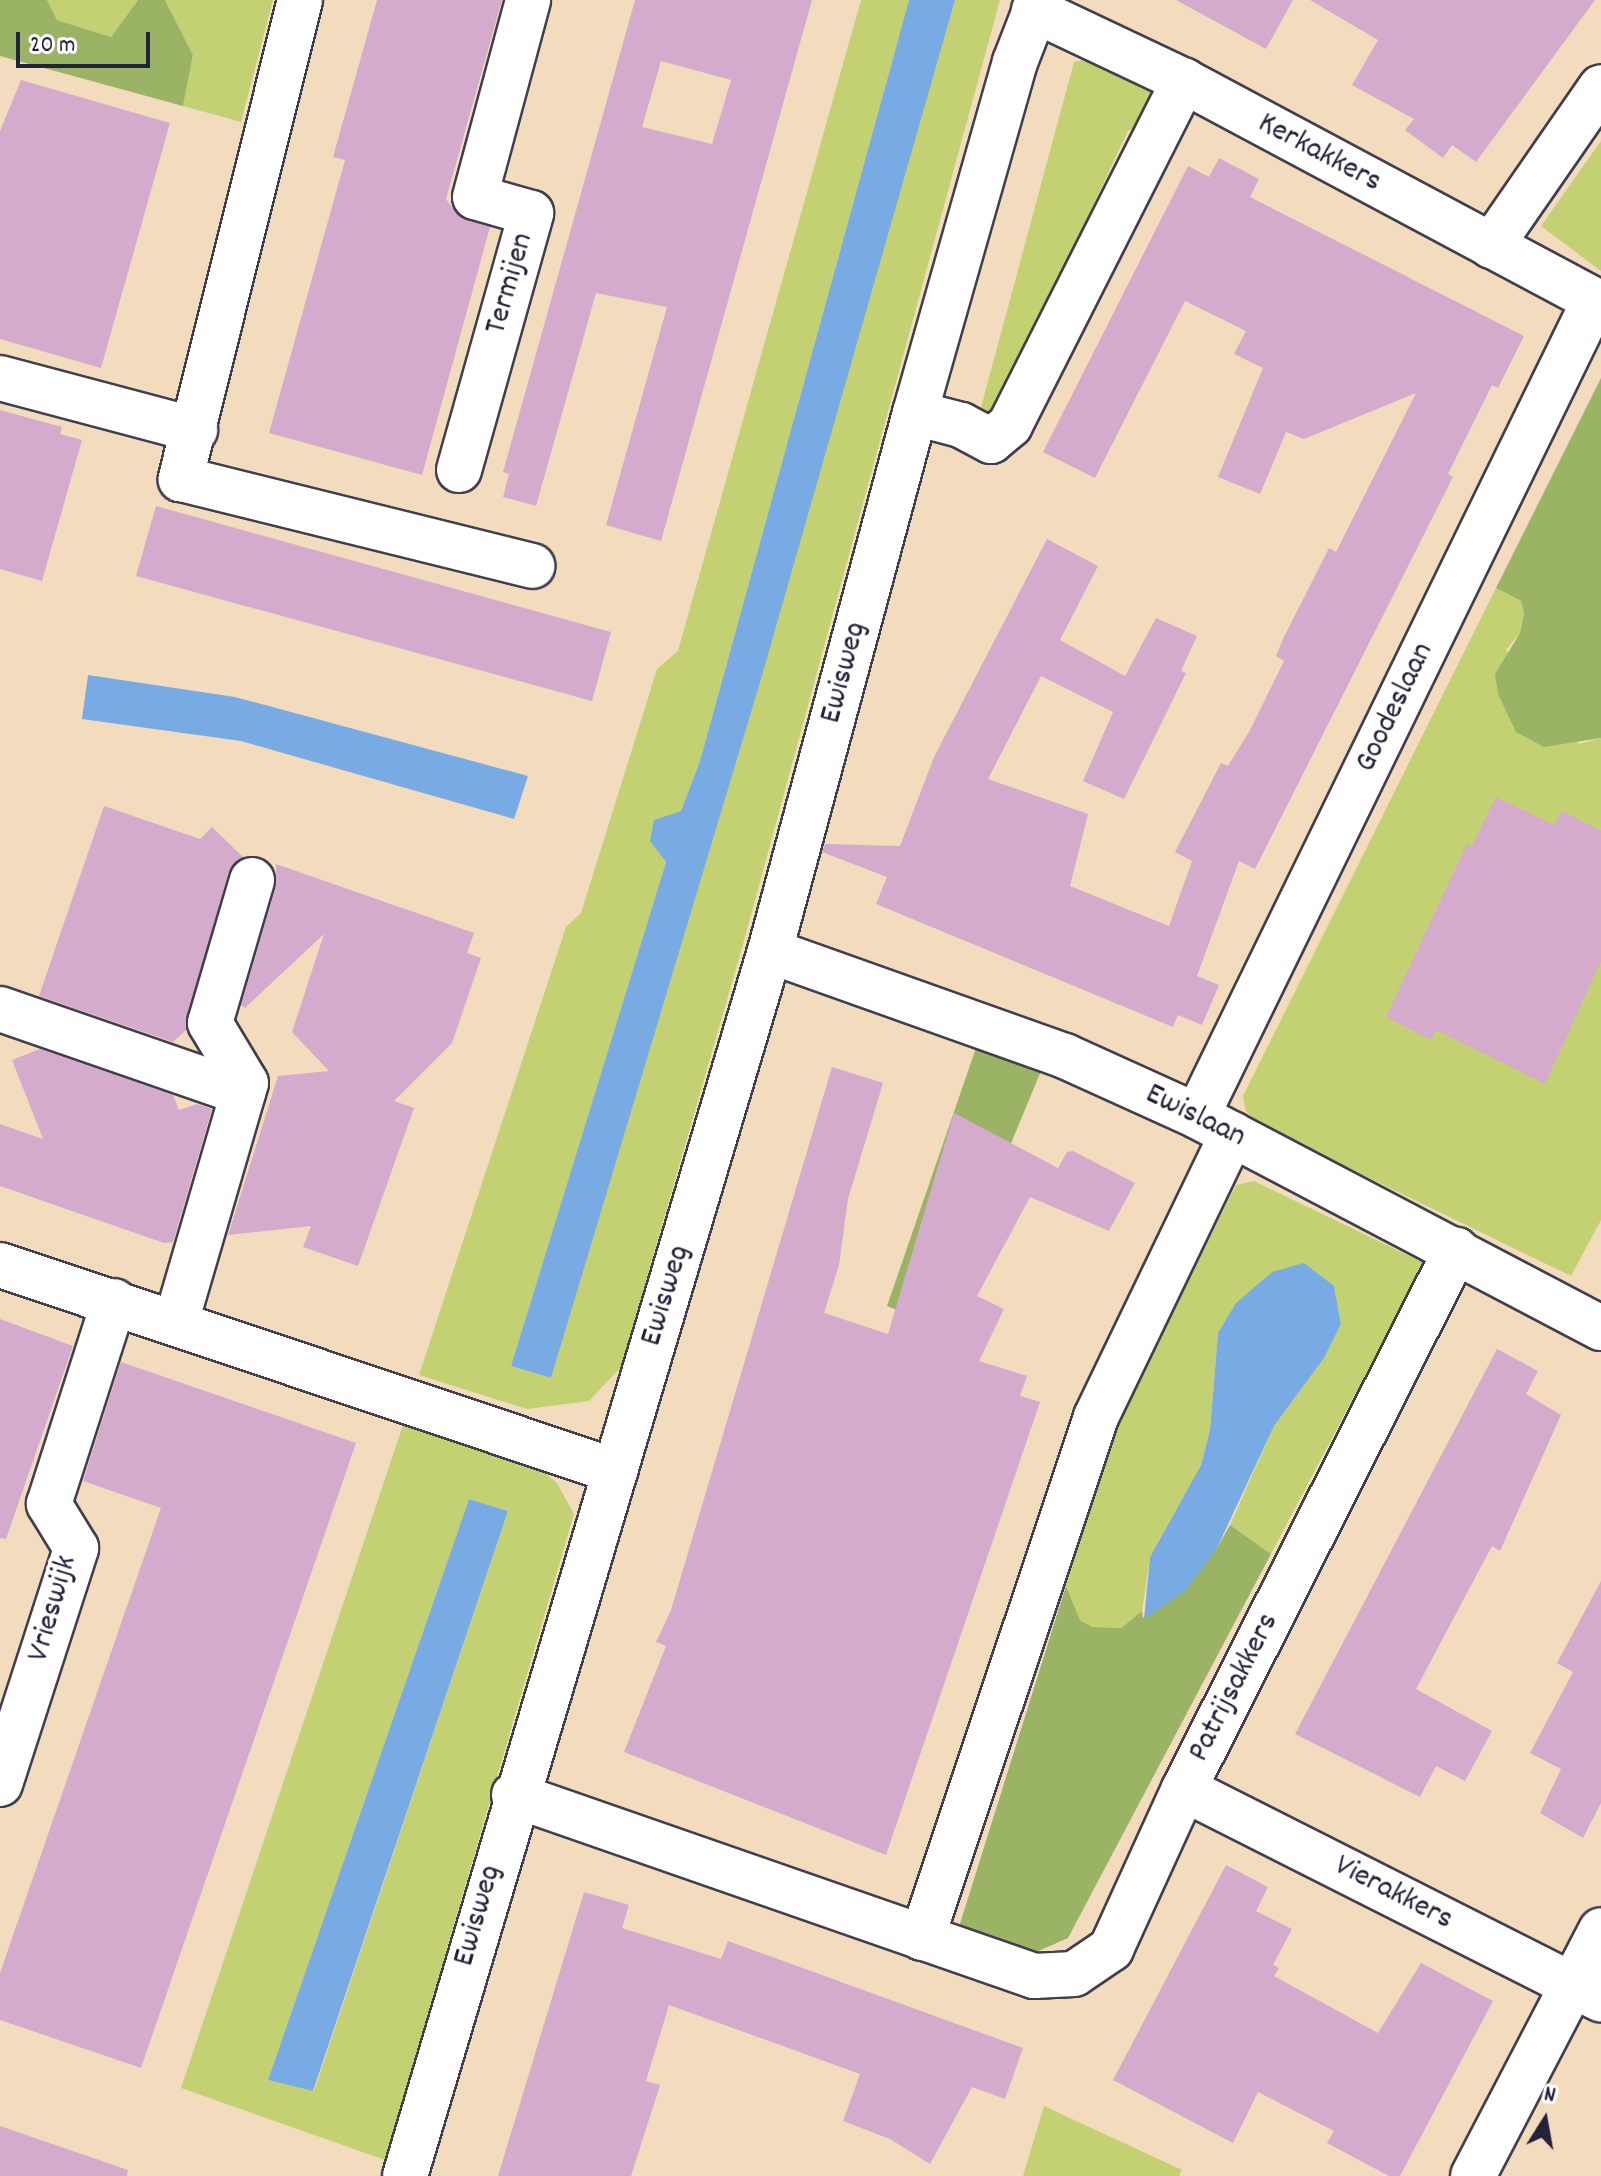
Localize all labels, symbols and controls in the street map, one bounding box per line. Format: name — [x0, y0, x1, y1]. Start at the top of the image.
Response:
scale bar — [20, 16, 154, 66]
text: 20 m — [30, 29, 76, 63]
street label: Kerkakkers — [1251, 105, 1387, 203]
street label: Termijen — [478, 229, 544, 339]
street label: Ewisweg — [813, 618, 877, 728]
street label: Goodeslaan — [1348, 637, 1444, 779]
street label: Ewislaan — [1139, 1076, 1251, 1158]
street label: Ewisweg — [634, 1241, 700, 1351]
street label: Vrieswijk — [21, 1551, 87, 1667]
street label: Patrijsakkers — [1181, 1607, 1289, 1769]
street label: Vierakkers — [1327, 1848, 1459, 1940]
street label: Ewisweg — [446, 1861, 512, 1971]
north arrow — [1505, 2080, 1585, 2160]
text: N — [1541, 2080, 1558, 2112]

